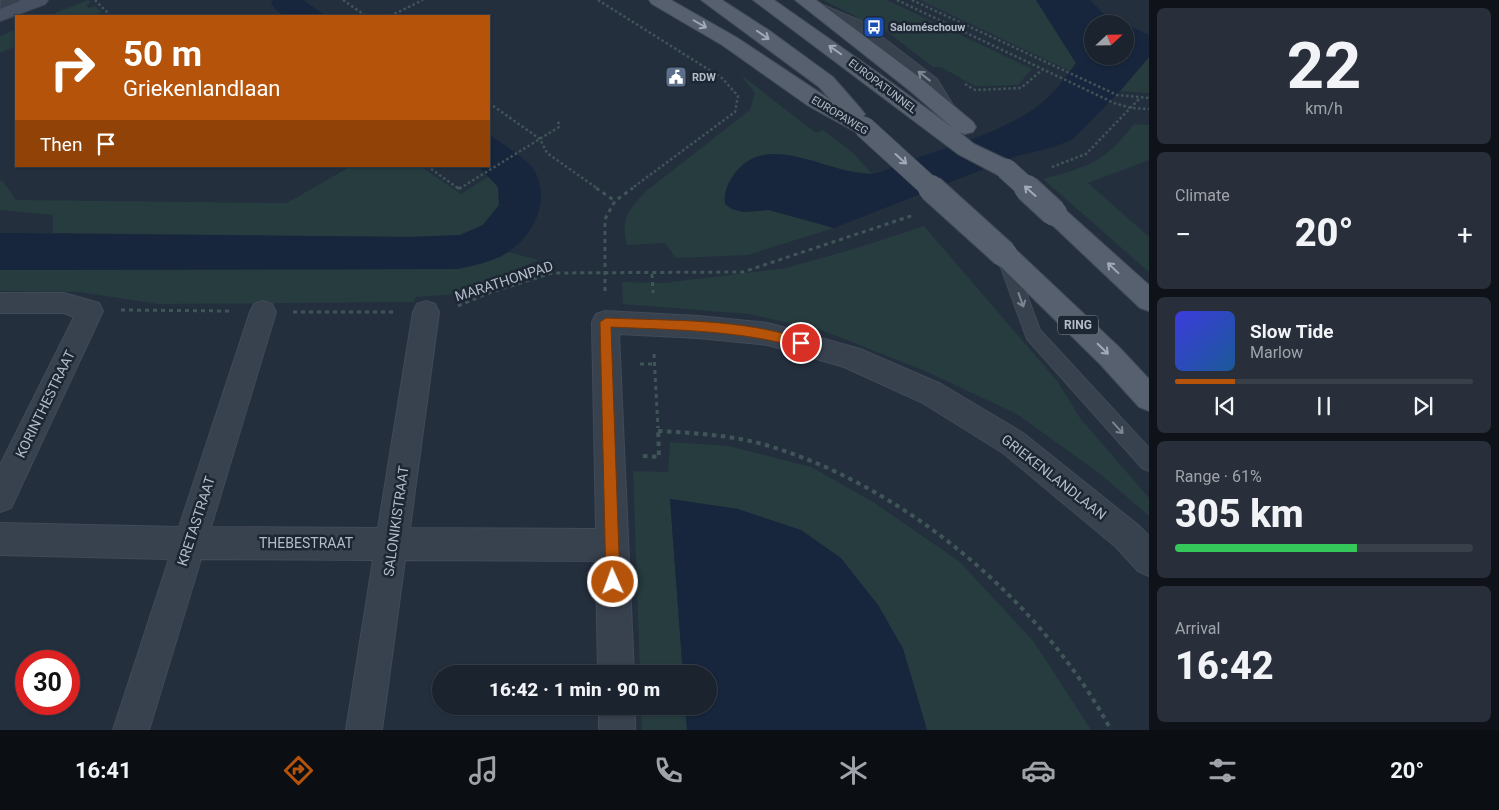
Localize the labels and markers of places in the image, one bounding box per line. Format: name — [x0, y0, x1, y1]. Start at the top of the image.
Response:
bus stop icon: Saloméschouw — [862, 15, 886, 39]
place label: Saloméschouw — [890, 21, 965, 34]
public building icon: RDW — [664, 65, 688, 89]
place label: RDW — [692, 71, 716, 84]
pin — [780, 322, 822, 364]

